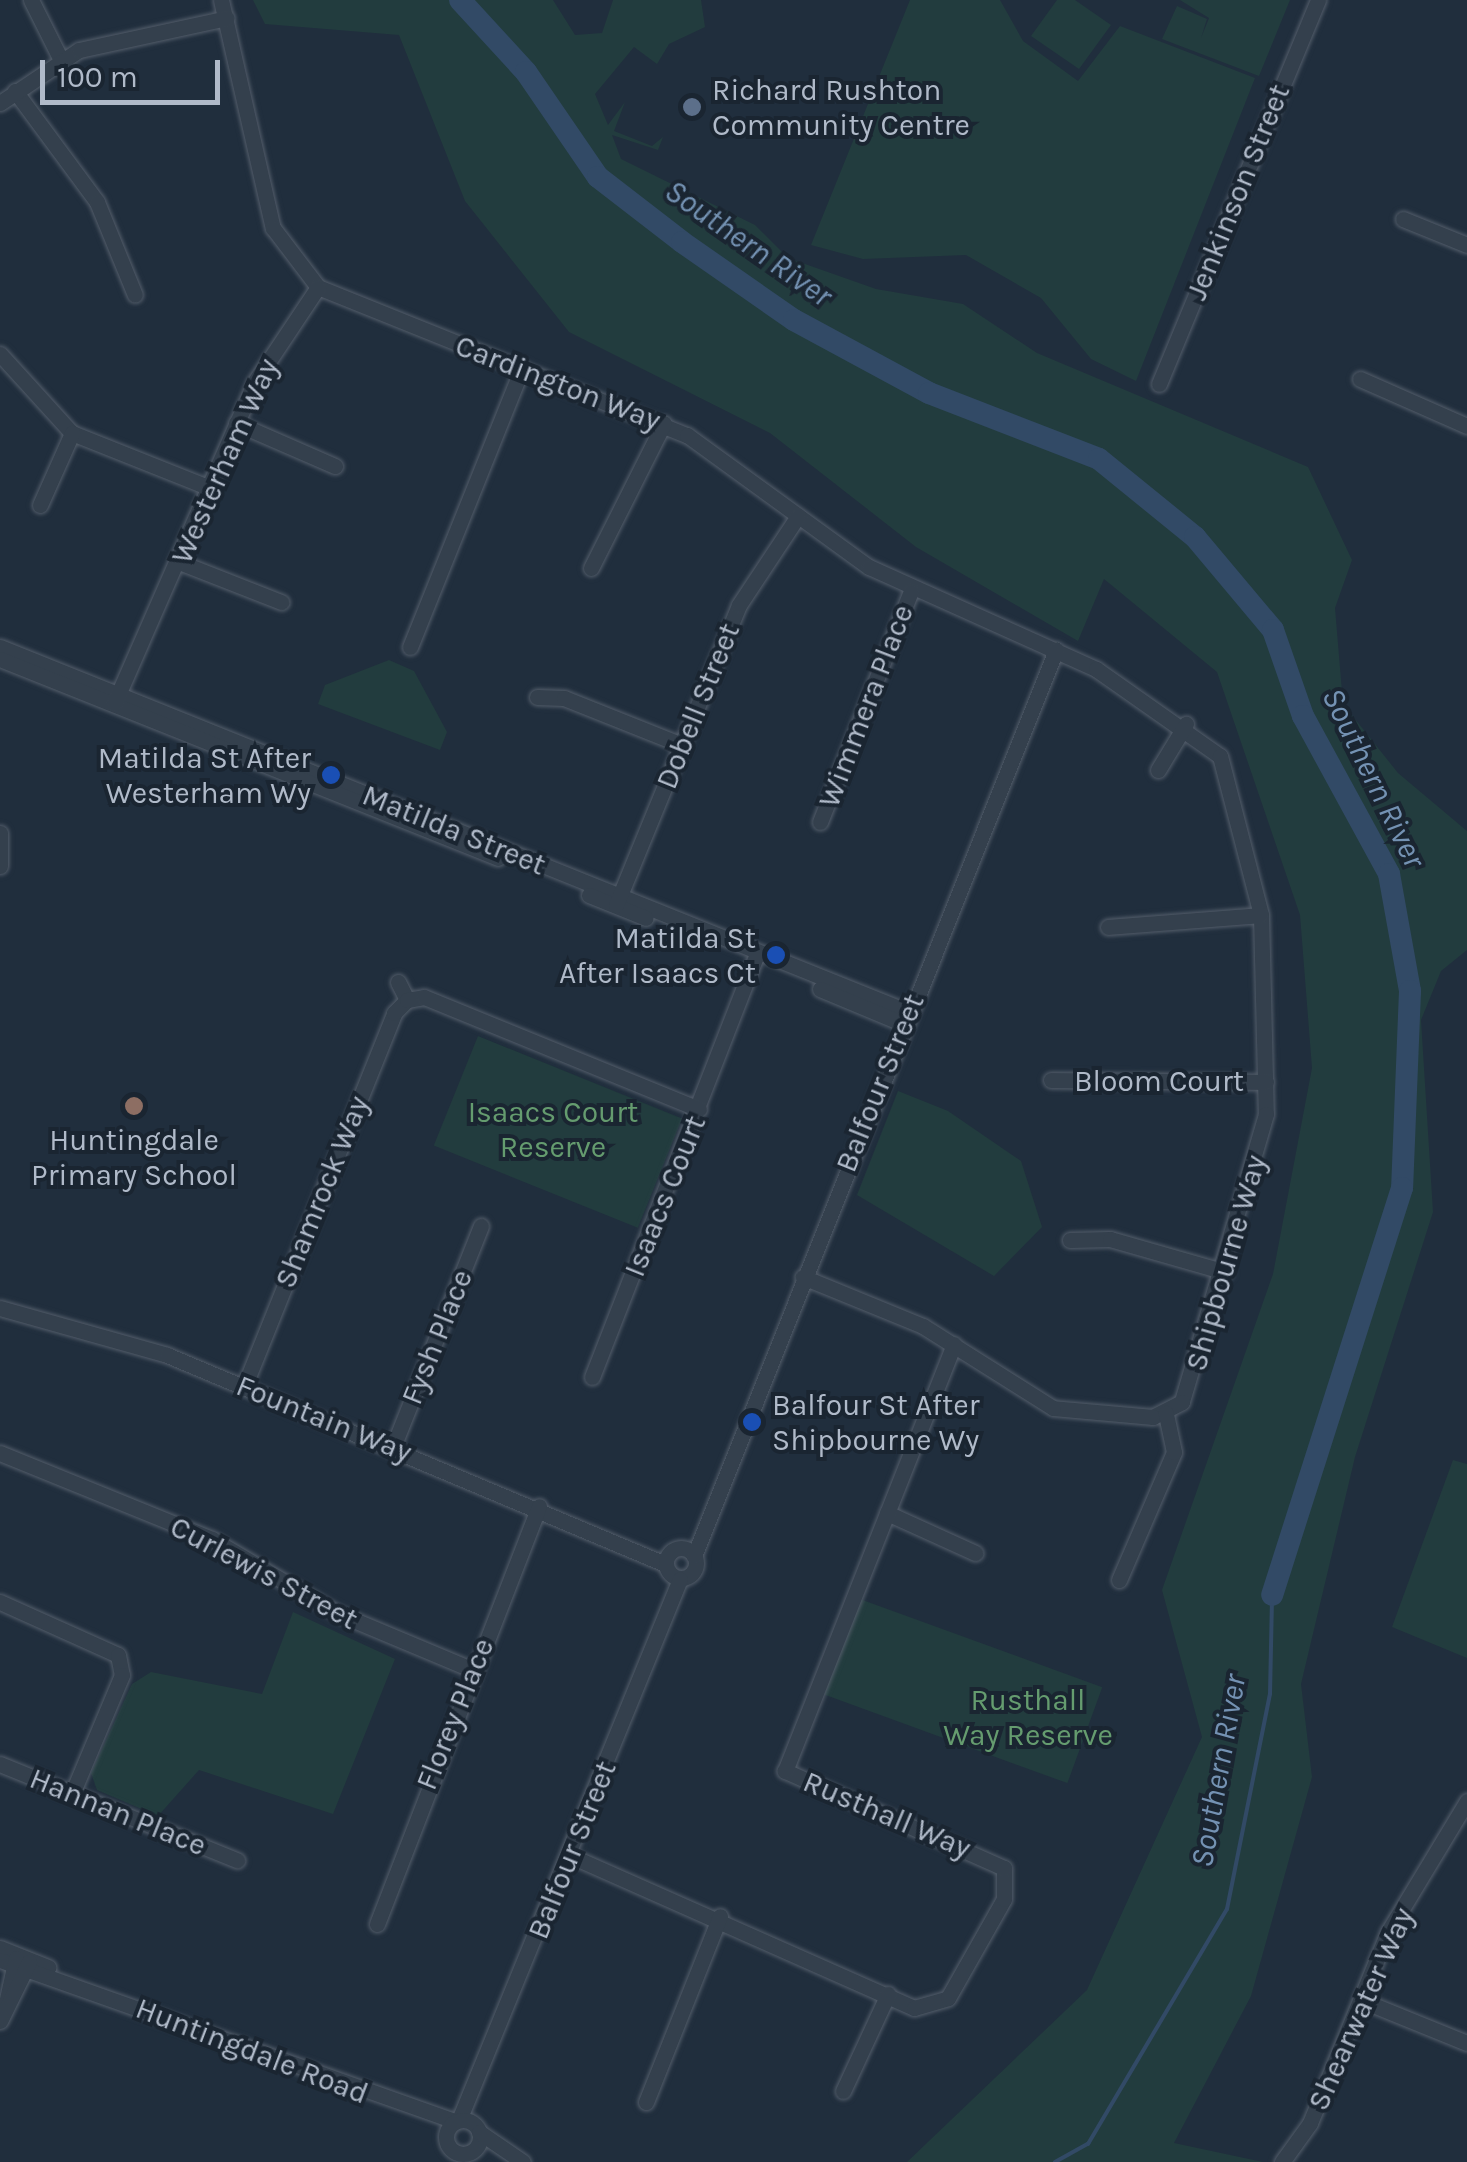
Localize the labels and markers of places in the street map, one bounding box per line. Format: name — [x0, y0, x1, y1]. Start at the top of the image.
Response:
place label: Richard Rushton Community Centre — [712, 72, 970, 142]
marker: Richard Rushton Community Centre — [681, 96, 703, 118]
place label: Matilda St After Westerham Wy — [98, 740, 311, 810]
marker: Matilda St After Westerham Wy — [320, 764, 342, 786]
place label: Matilda St After Isaacs Ct — [559, 920, 756, 990]
marker: Matilda St After Isaacs Ct — [765, 944, 787, 966]
marker: Huntingdale Primary School — [123, 1095, 145, 1117]
place label: Huntingdale Primary School — [31, 1122, 237, 1192]
place label: Balfour St After Shipbourne Wy — [772, 1387, 980, 1458]
marker: Balfour St After Shipbourne Wy — [741, 1411, 763, 1433]

